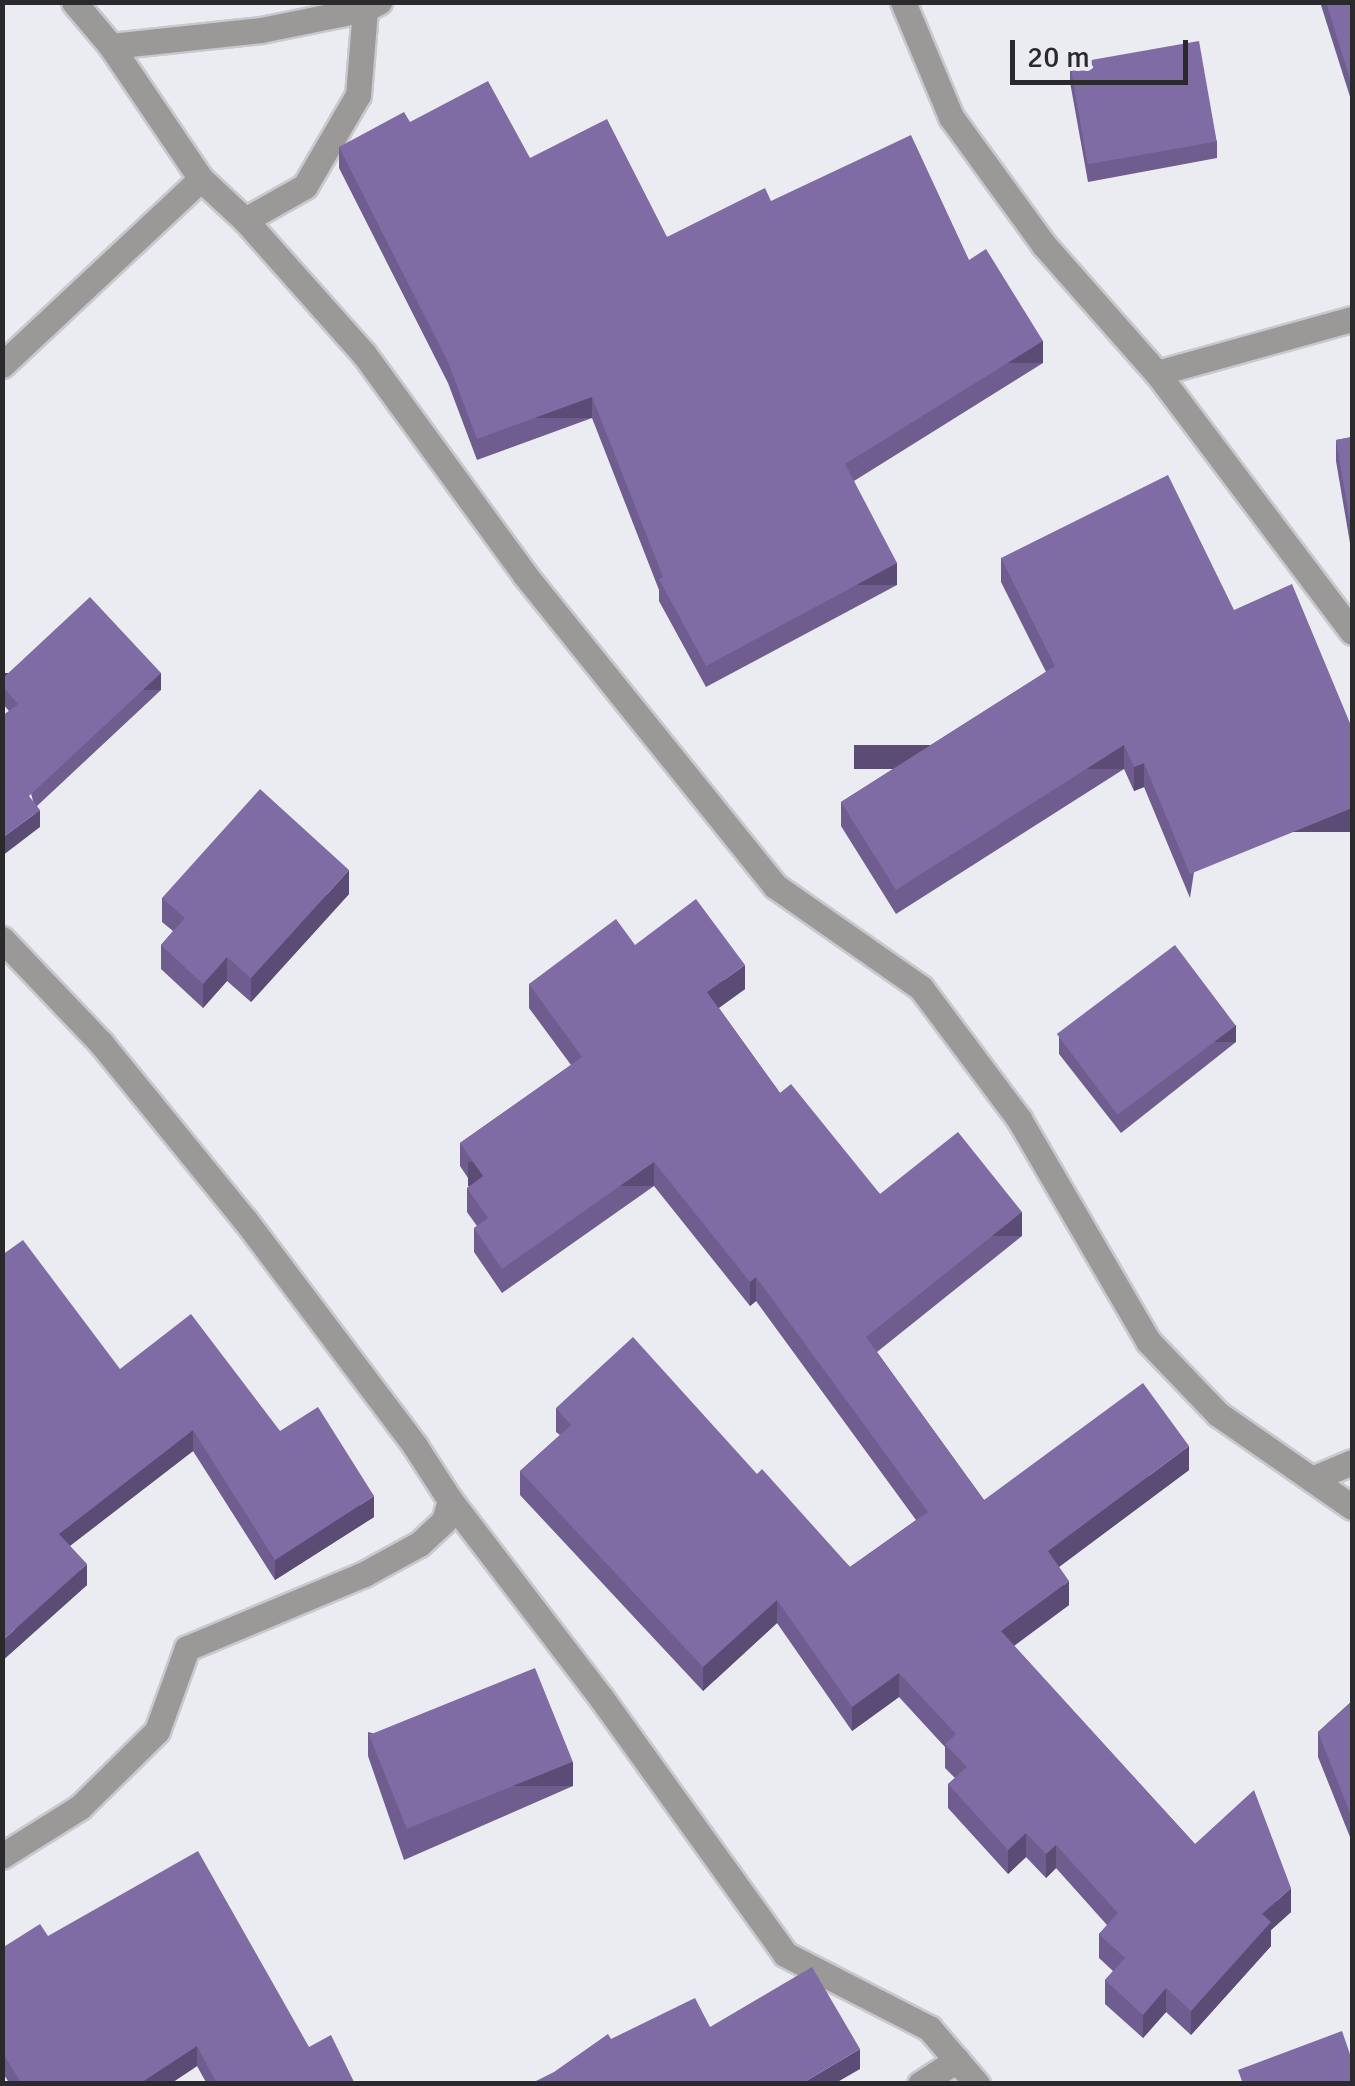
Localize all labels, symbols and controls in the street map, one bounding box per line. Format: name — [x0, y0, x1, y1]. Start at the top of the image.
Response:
scale bar — [1015, 20, 1192, 82]
text: 20 m — [1027, 39, 1090, 76]

